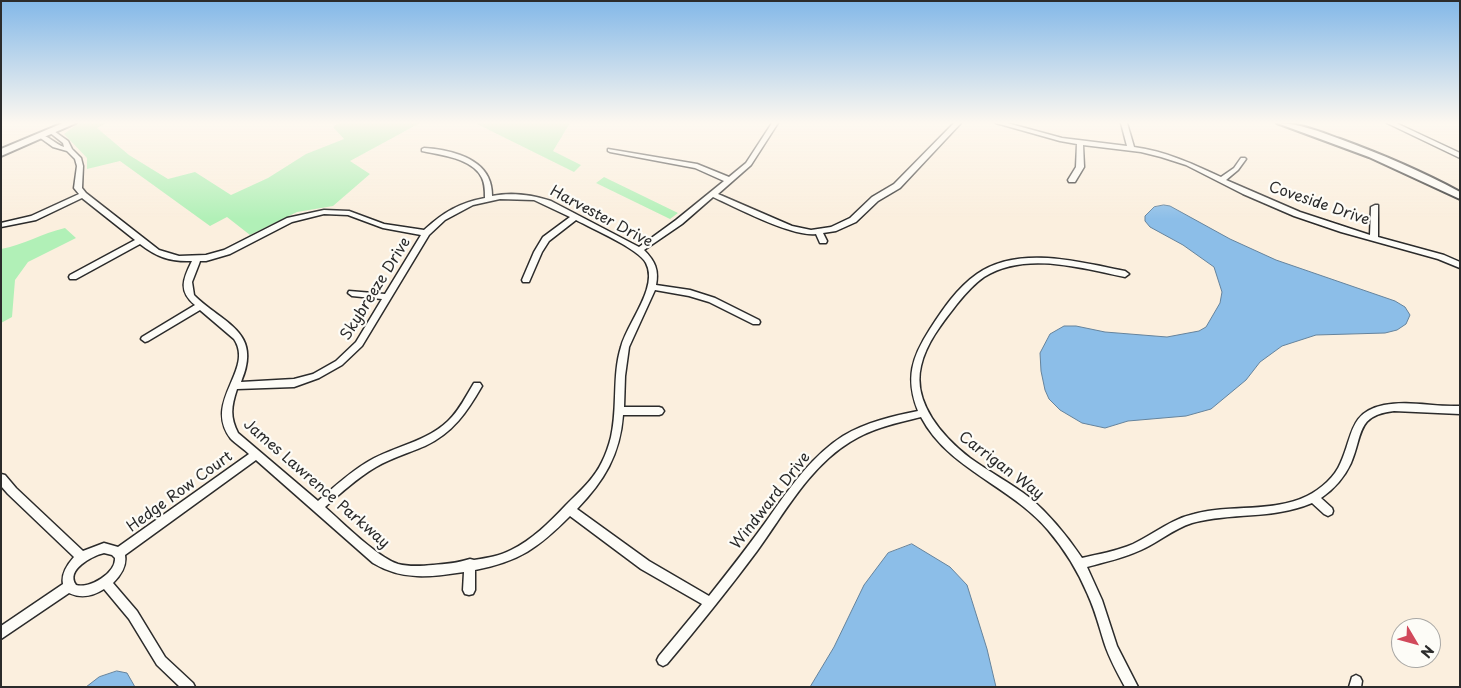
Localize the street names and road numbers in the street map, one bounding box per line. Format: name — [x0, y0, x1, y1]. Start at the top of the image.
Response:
street label: Coveside Drive — [1266, 178, 1372, 230]
street label: Harvester Drive — [547, 182, 655, 252]
street label: Skybreeze Drive — [337, 234, 415, 344]
street label: James Lawrence Parkway — [239, 416, 393, 552]
street label: Carrigan Way — [955, 428, 1047, 504]
street label: Hedge Row Court — [124, 448, 236, 536]
street label: Windward Drive — [728, 449, 814, 553]

